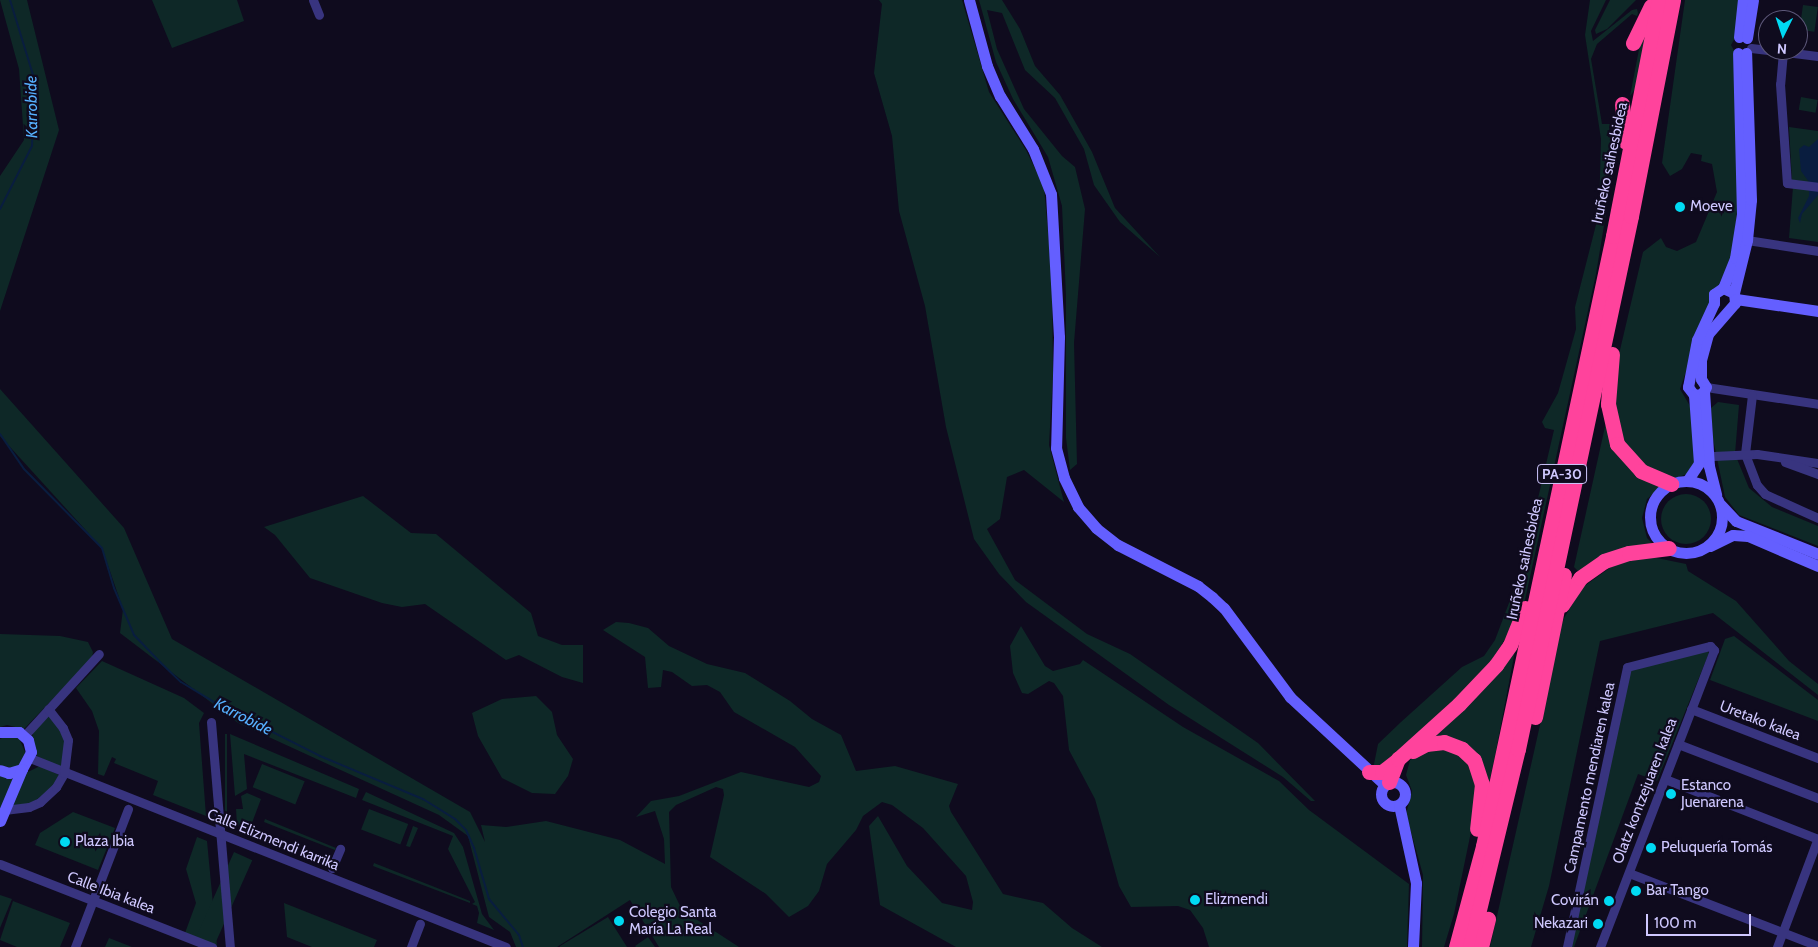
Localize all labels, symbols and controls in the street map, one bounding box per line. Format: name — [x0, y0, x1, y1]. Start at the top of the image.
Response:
north arrow — [1758, 10, 1808, 60]
text: N — [1776, 40, 1788, 58]
water label: Karrobide — [22, 76, 42, 138]
street label: Iruñeko saihesbidea — [1588, 101, 1632, 225]
place label: Moeve — [1690, 198, 1733, 216]
marker: Moeve — [1674, 201, 1686, 213]
road number: PA-30 — [1537, 462, 1587, 486]
street label: Iruñeko saihesbidea — [1503, 497, 1547, 621]
street label: Campamento mendiaren kalea — [1561, 681, 1619, 875]
water label: Karrobide — [211, 694, 275, 740]
street label: Uretako kalea — [1717, 697, 1803, 745]
street label: Olatz kontzejuaren kalea — [1609, 716, 1681, 866]
place label: Estanco Juenarena — [1681, 776, 1744, 811]
marker: Estanco Juenarena — [1665, 788, 1677, 800]
street label: Calle Elizmendi karrika — [204, 805, 342, 875]
place label: Plaza Ibia — [75, 833, 134, 851]
marker: Plaza Ibia — [59, 836, 71, 848]
place label: Peluquería Tomás — [1661, 839, 1772, 857]
marker: Peluquería Tomás — [1645, 842, 1657, 854]
street label: Calle Ibia kalea — [65, 868, 157, 918]
place label: Bar Tango — [1646, 882, 1709, 900]
marker: Bar Tango — [1630, 885, 1642, 897]
place label: Elizmendi — [1205, 891, 1268, 909]
place label: Covirán — [1551, 892, 1599, 910]
marker: Elizmendi — [1189, 894, 1201, 906]
marker: Covirán — [1603, 895, 1615, 907]
place label: Colegio Santa María La Real — [629, 903, 716, 938]
scale bar — [1648, 904, 1753, 936]
text: 100 m — [1654, 914, 1696, 932]
marker: Colegio Santa María La Real — [613, 915, 625, 927]
place label: Nekazari — [1534, 915, 1588, 933]
marker: Nekazari — [1592, 918, 1604, 930]

